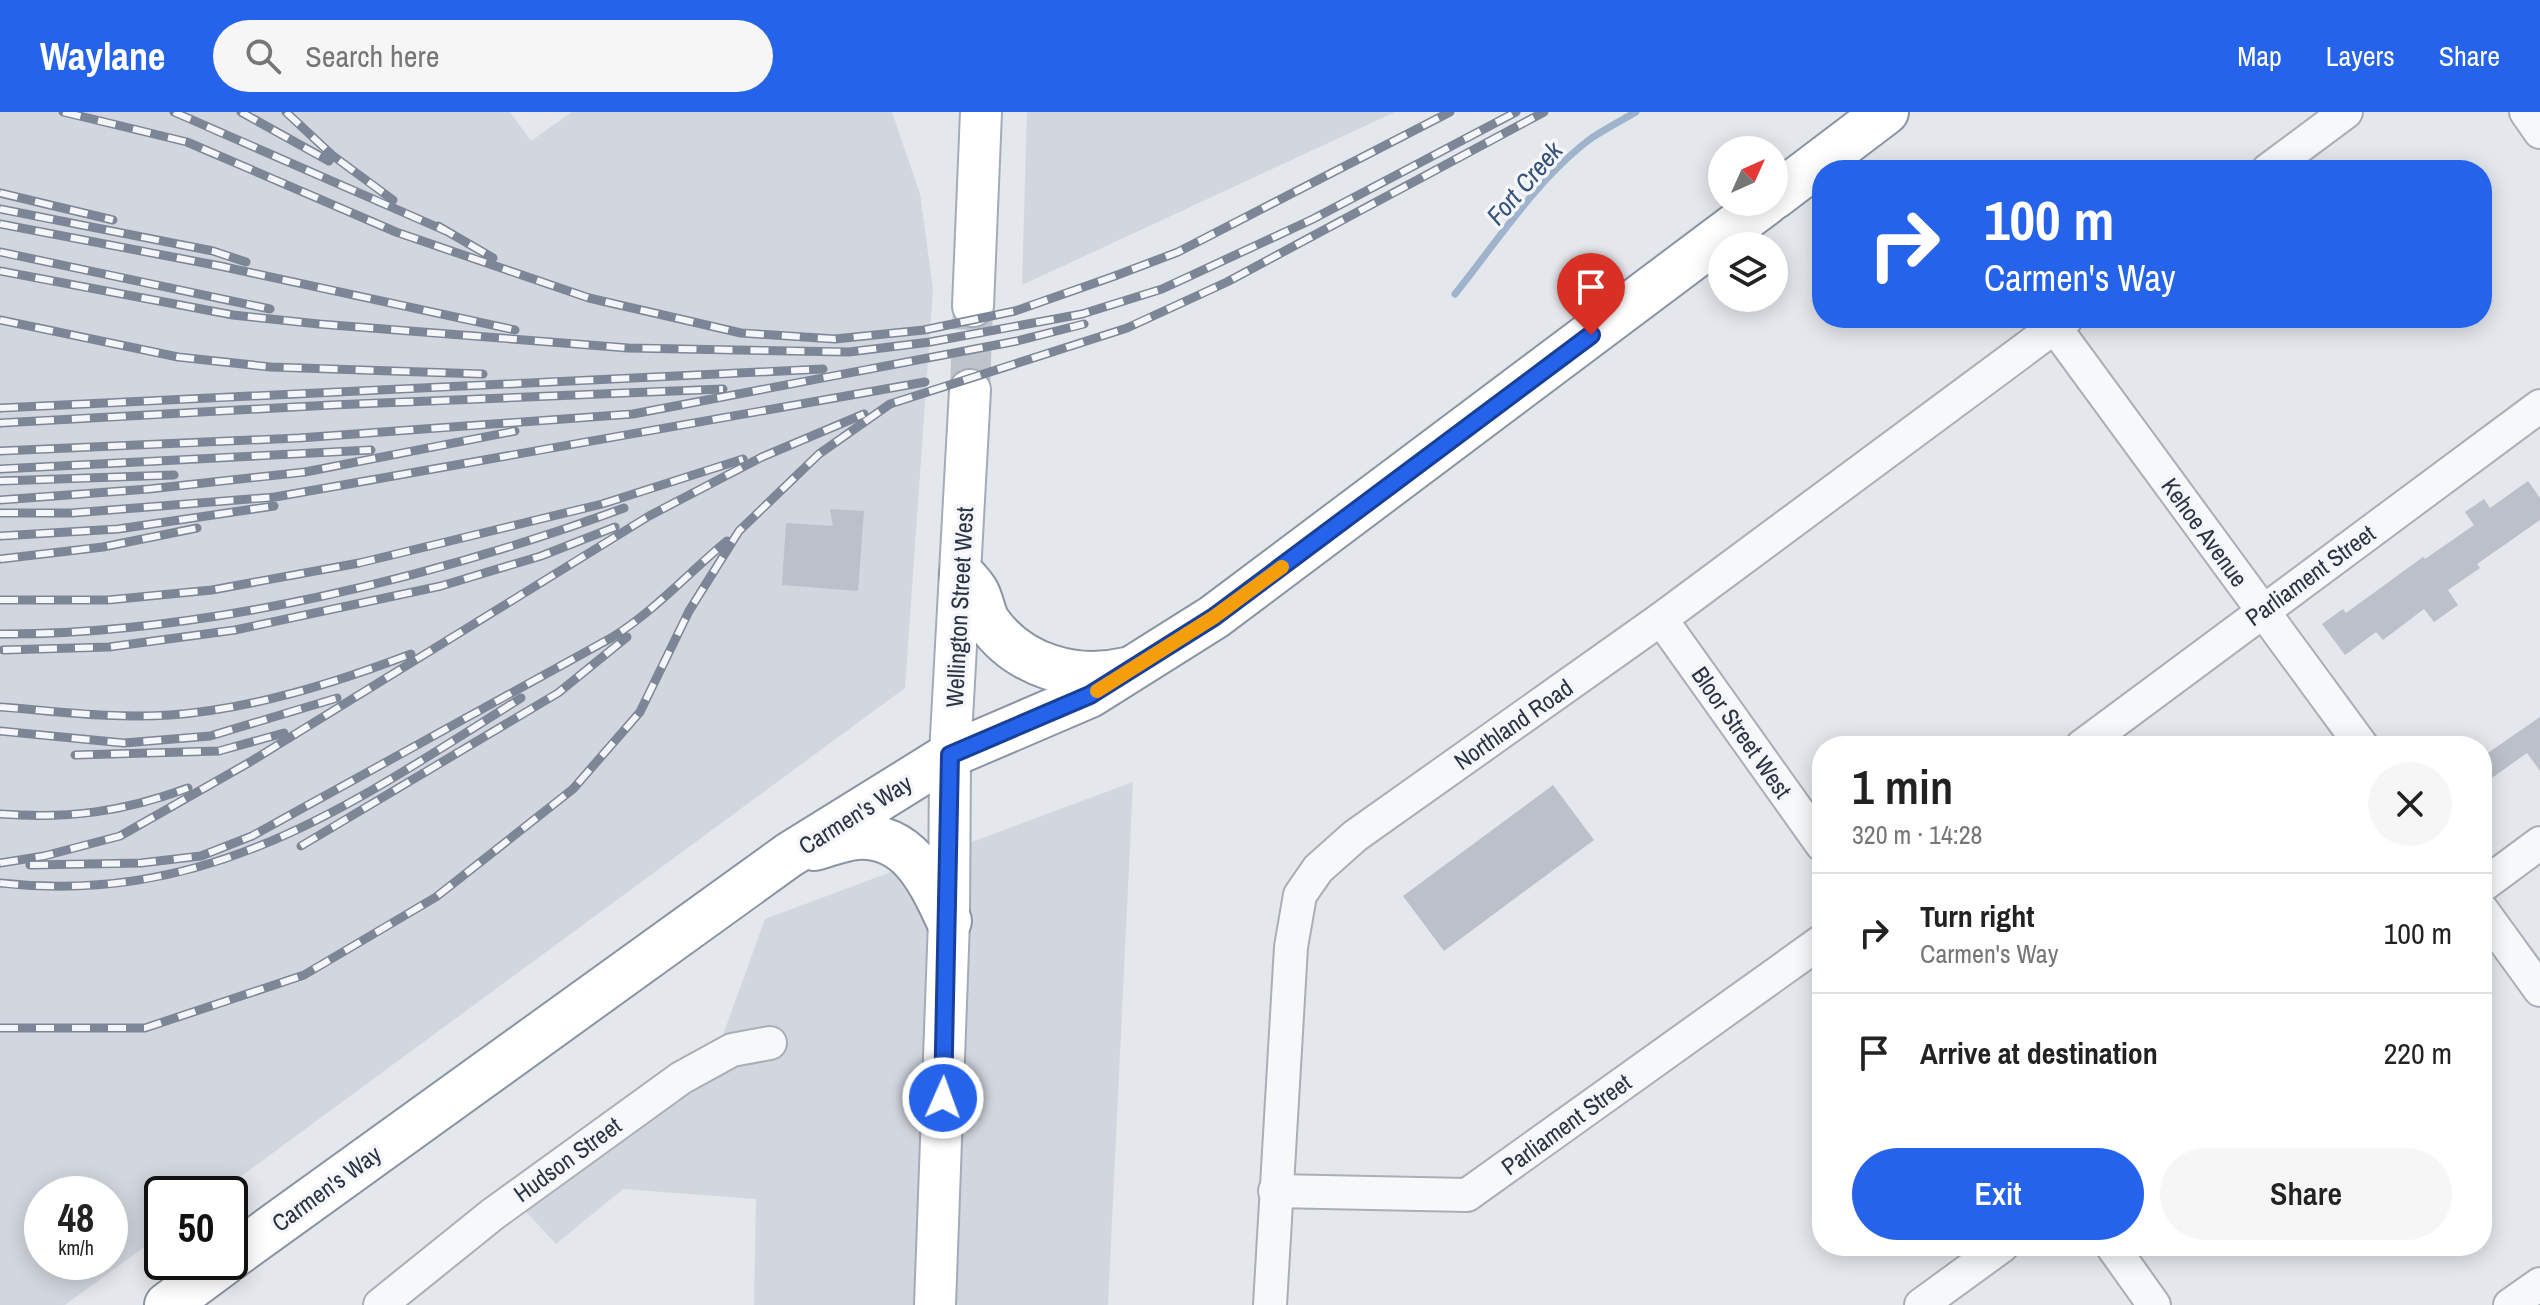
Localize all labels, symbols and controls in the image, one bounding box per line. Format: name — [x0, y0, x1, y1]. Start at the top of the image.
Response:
search box — [213, 20, 773, 92]
text: Waylane — [40, 31, 165, 82]
icon: search — [241, 34, 285, 78]
text: Search here — [305, 36, 439, 76]
text: Map — [2237, 37, 2282, 75]
text: Layers — [2326, 37, 2395, 75]
text: Share — [2439, 37, 2500, 75]
water label: Fort Creek — [1478, 133, 1571, 232]
north arrow — [1708, 136, 1788, 216]
map controls — [1708, 136, 1788, 312]
text: 100 m — [1984, 182, 2114, 257]
icon: right — [1852, 192, 1956, 296]
button: layers — [1708, 232, 1788, 312]
pin — [1557, 253, 1625, 335]
text: Carmen's Way — [1984, 254, 2176, 302]
icon: arrive — [1569, 265, 1613, 309]
street label: Kehoe Avenue — [2155, 471, 2255, 593]
street label: Wellington Street West — [938, 505, 980, 708]
street label: Parliament Street — [2239, 517, 2382, 633]
street label: Bloor Street West — [1685, 660, 1800, 805]
street label: Northland Road — [1447, 671, 1579, 777]
text: 1 min — [1852, 754, 1953, 819]
button: close — [2368, 762, 2452, 846]
street label: Carmen's Way — [792, 767, 918, 861]
text: 320 m · 14:28 — [1852, 817, 1982, 852]
text: Turn right — [1920, 896, 2034, 936]
icon: right — [1852, 911, 1896, 955]
text: 100 m — [2384, 913, 2452, 953]
text: Carmen's Way — [1920, 936, 2058, 971]
icon: arrive — [1852, 1031, 1896, 1075]
text: Arrive at destination — [1920, 1033, 2158, 1073]
text: 220 m — [2384, 1033, 2452, 1073]
position arrow — [901, 1056, 985, 1140]
street label: Parliament Street — [1495, 1066, 1638, 1182]
street label: Hudson Street — [507, 1109, 628, 1209]
street label: Carmen's Way — [265, 1137, 387, 1238]
button: Exit — [1852, 1148, 2144, 1240]
button: Share — [2160, 1148, 2452, 1240]
speed limit sign: 50 — [144, 1176, 248, 1280]
text: 48 — [58, 1191, 94, 1244]
text: km/h — [58, 1234, 94, 1261]

